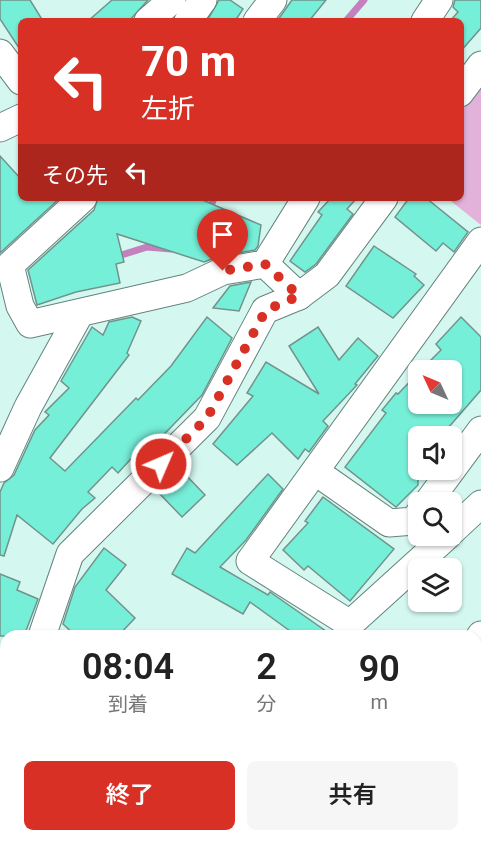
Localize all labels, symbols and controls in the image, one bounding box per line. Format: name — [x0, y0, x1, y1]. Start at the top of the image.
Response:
text: 70 m — [141, 37, 236, 86]
icon: left — [42, 42, 120, 120]
text: 左折 — [141, 93, 195, 125]
icon: left — [120, 156, 153, 189]
text: その先 — [42, 163, 108, 188]
pin — [197, 209, 248, 271]
icon: arrive — [206, 218, 239, 251]
north arrow — [408, 360, 462, 414]
map controls — [408, 360, 462, 612]
button: sound — [408, 426, 462, 480]
position arrow — [129, 432, 193, 496]
button: search — [408, 492, 462, 546]
button: layers — [408, 558, 462, 612]
text: 08:04 — [82, 646, 174, 688]
text: 2 — [256, 646, 277, 688]
text: 90 — [359, 648, 400, 690]
text: m — [371, 690, 388, 714]
text: 到着 — [108, 692, 148, 716]
text: 分 — [256, 692, 276, 716]
button: 終了 — [24, 761, 235, 830]
button: 共有 — [247, 761, 458, 830]

